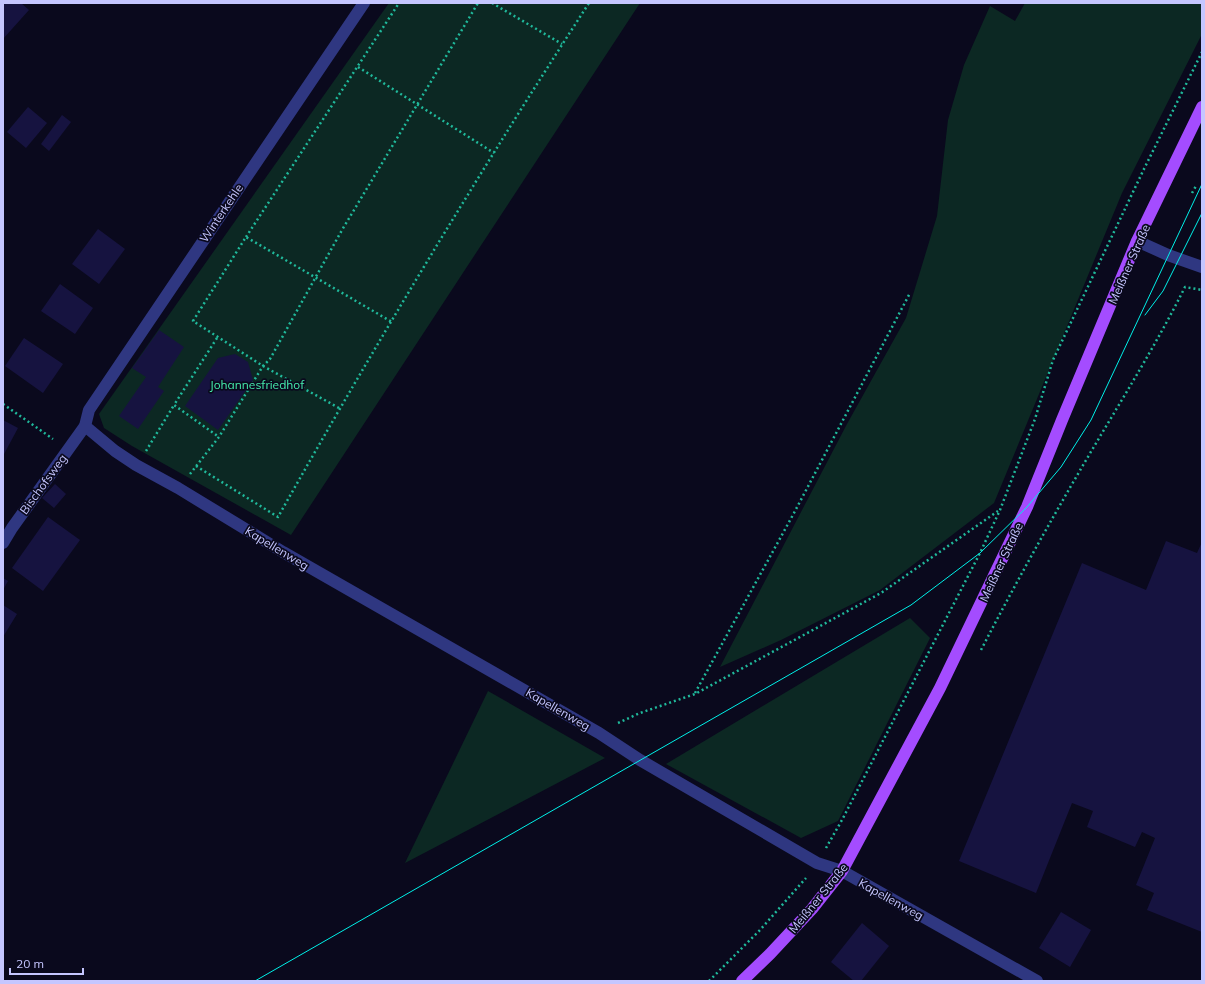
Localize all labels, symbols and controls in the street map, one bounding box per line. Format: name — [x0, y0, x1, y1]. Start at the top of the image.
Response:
street label: Winterkehle — [196, 181, 246, 245]
street label: Meißner Straße — [1105, 222, 1153, 306]
park label: Johannesfriedhof — [210, 377, 305, 392]
street label: Bischofsweg — [16, 451, 70, 517]
street label: Meißner Straße — [976, 520, 1026, 604]
street label: Kapellenweg — [242, 523, 312, 573]
street label: Kapellenweg — [523, 685, 593, 733]
street label: Meißner Straße — [785, 860, 851, 936]
street label: Kapellenweg — [856, 875, 926, 923]
scale bar — [10, 950, 83, 976]
text: 20 m — [16, 956, 44, 971]

